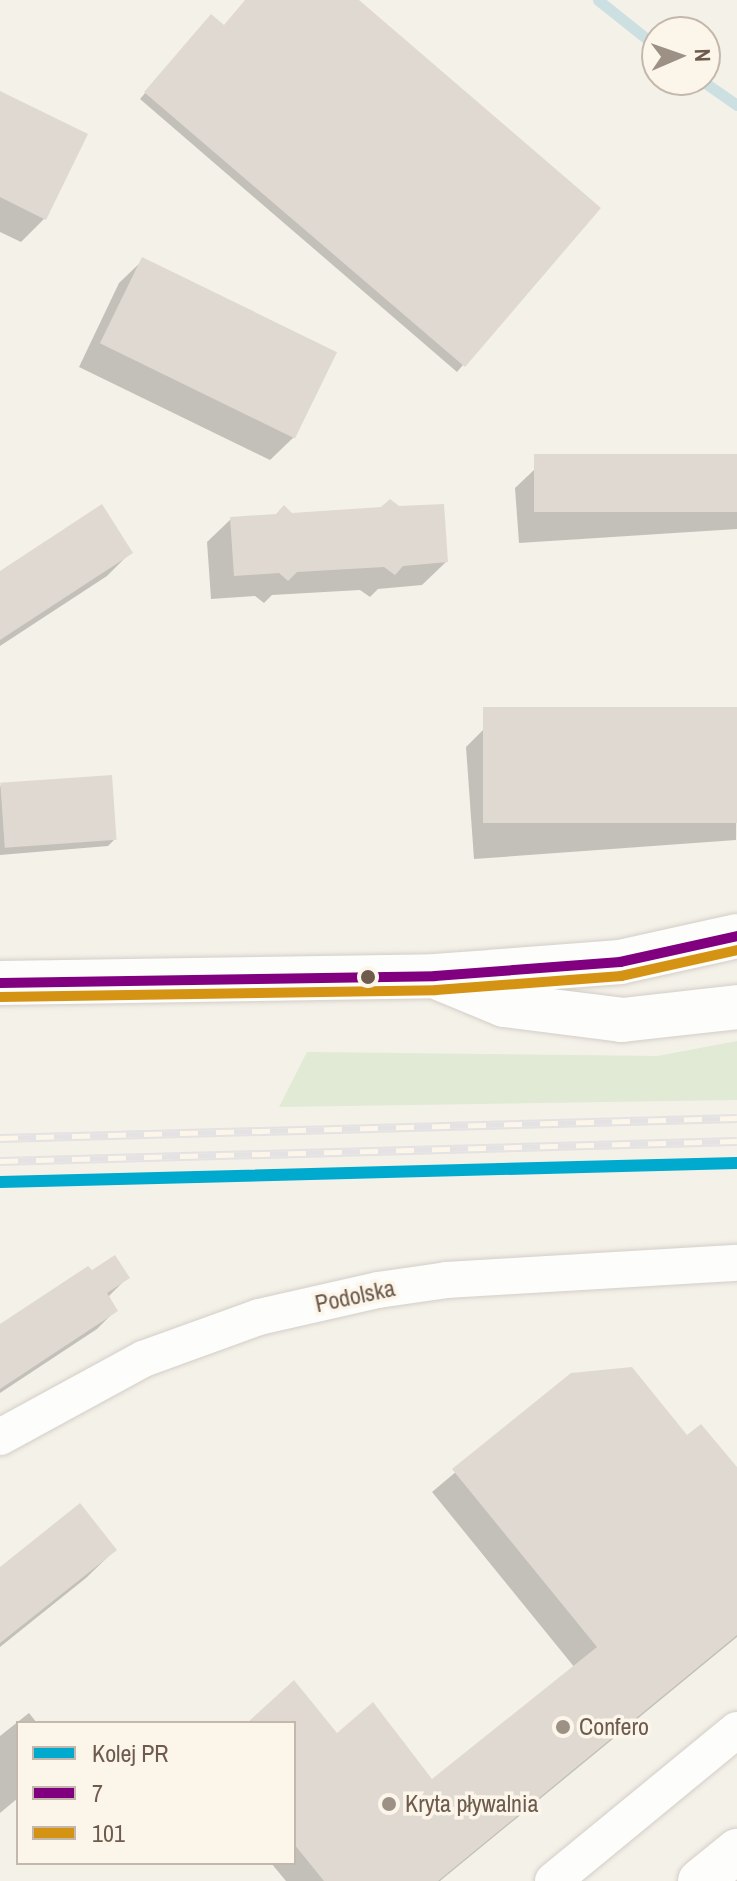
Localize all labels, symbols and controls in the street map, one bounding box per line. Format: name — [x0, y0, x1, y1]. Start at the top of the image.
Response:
north arrow — [641, 16, 721, 96]
text: N — [688, 48, 718, 62]
unlabelled marker — [360, 969, 376, 985]
street label: Podolska — [312, 1273, 398, 1319]
place label: Confero — [579, 1713, 649, 1741]
marker: Confero — [554, 1718, 572, 1736]
legend — [16, 1721, 296, 1865]
text: Kolej PR — [92, 1737, 169, 1769]
text: 7 — [92, 1777, 103, 1809]
place label: Kryta pływalnia — [405, 1790, 538, 1818]
marker: Kryta pływalnia — [380, 1795, 398, 1813]
text: 101 — [92, 1817, 125, 1849]

